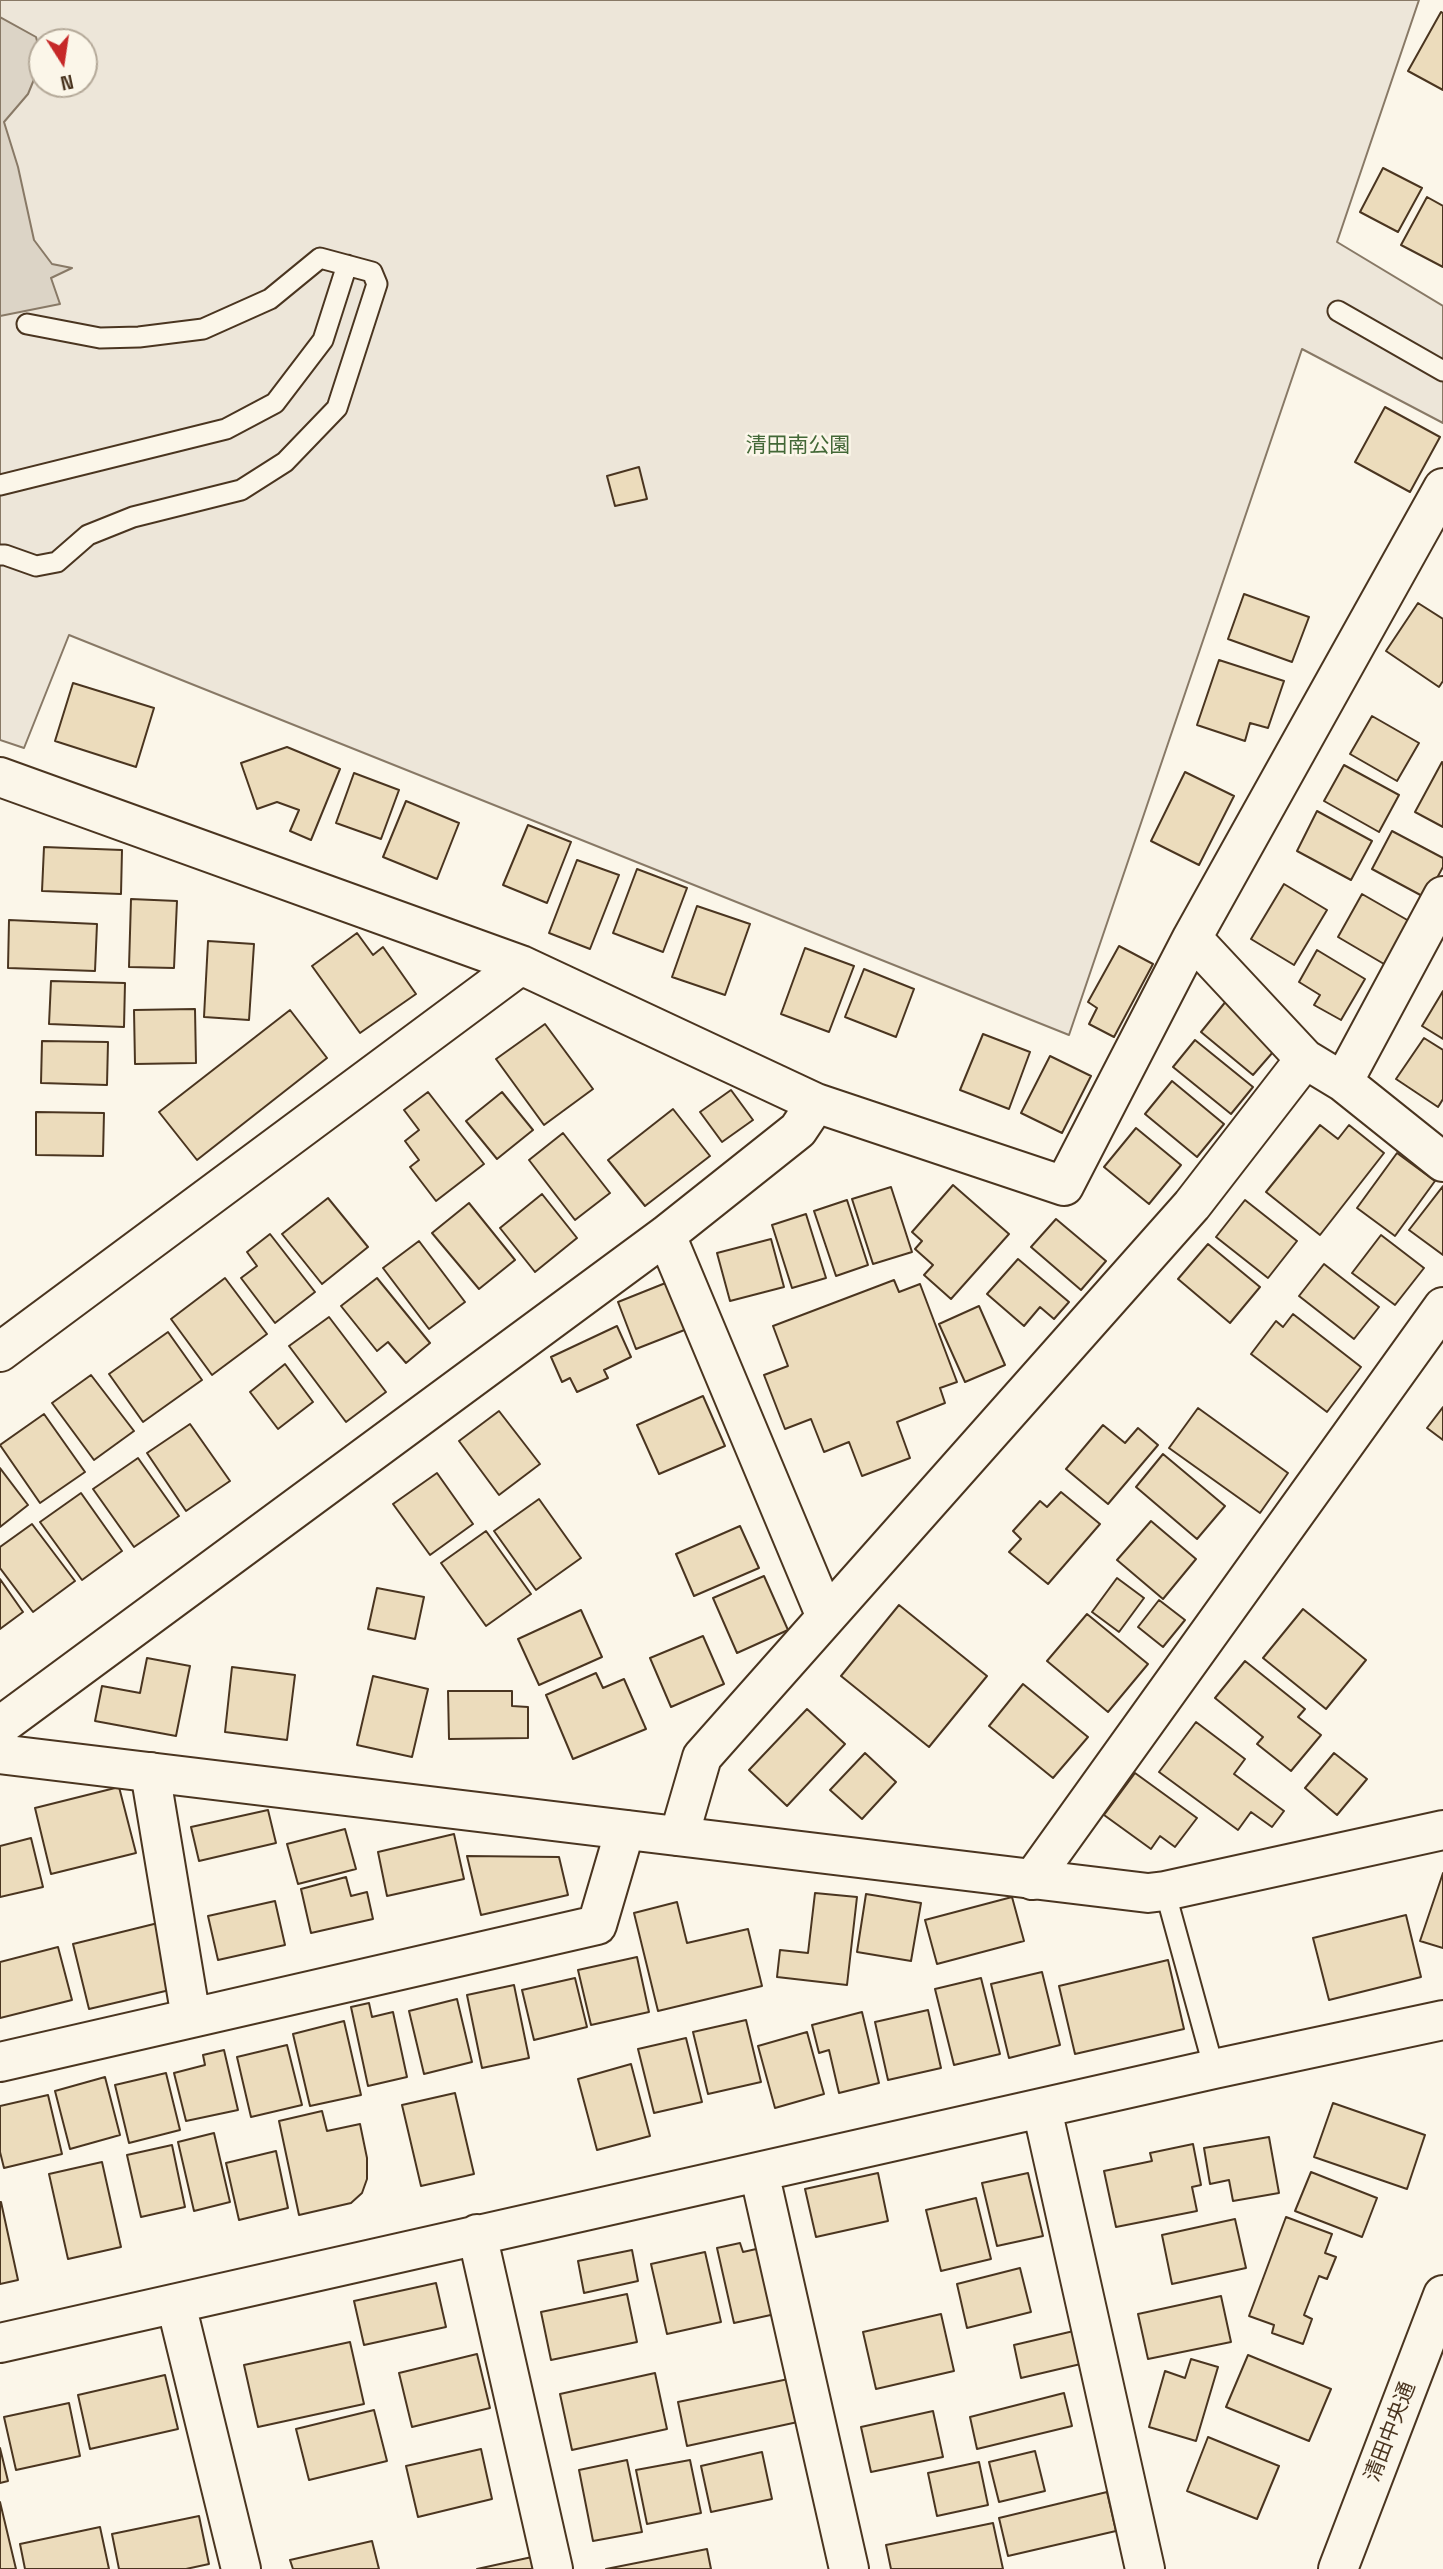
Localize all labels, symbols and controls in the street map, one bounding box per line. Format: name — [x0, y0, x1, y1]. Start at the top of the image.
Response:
north arrow — [28, 28, 98, 98]
text: N — [58, 69, 76, 96]
park label: 清田南公園 — [746, 433, 850, 459]
street label: 清田中央通 — [1360, 2378, 1422, 2486]

